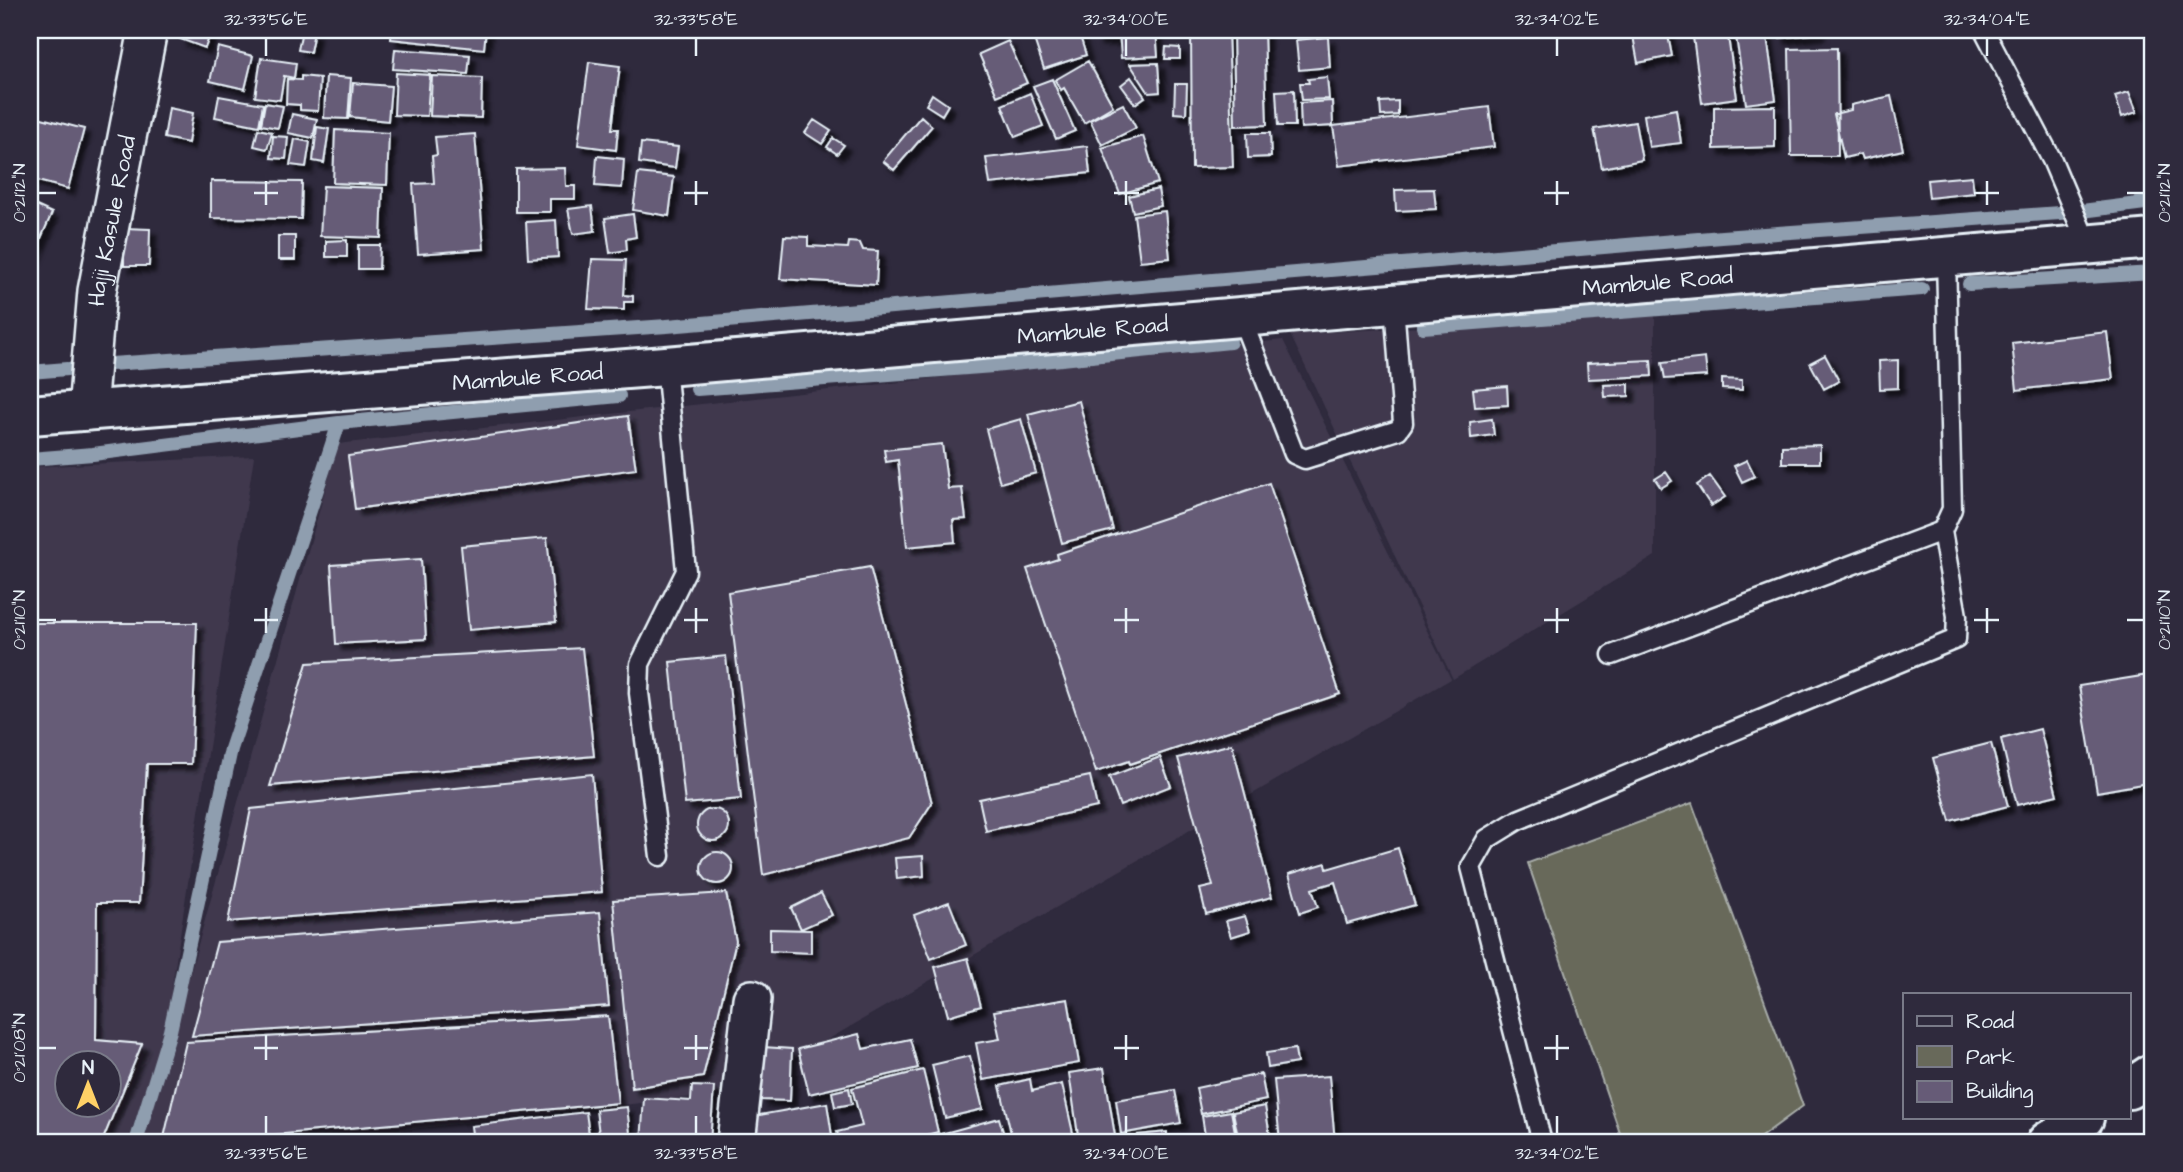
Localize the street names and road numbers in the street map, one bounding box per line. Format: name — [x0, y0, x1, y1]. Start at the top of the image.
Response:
street label: Hajji Kasule Road — [81, 133, 144, 308]
street label: Mambule Road — [1581, 260, 1735, 305]
street label: Mambule Road — [1016, 308, 1170, 353]
street label: Mambule Road — [451, 356, 605, 399]

